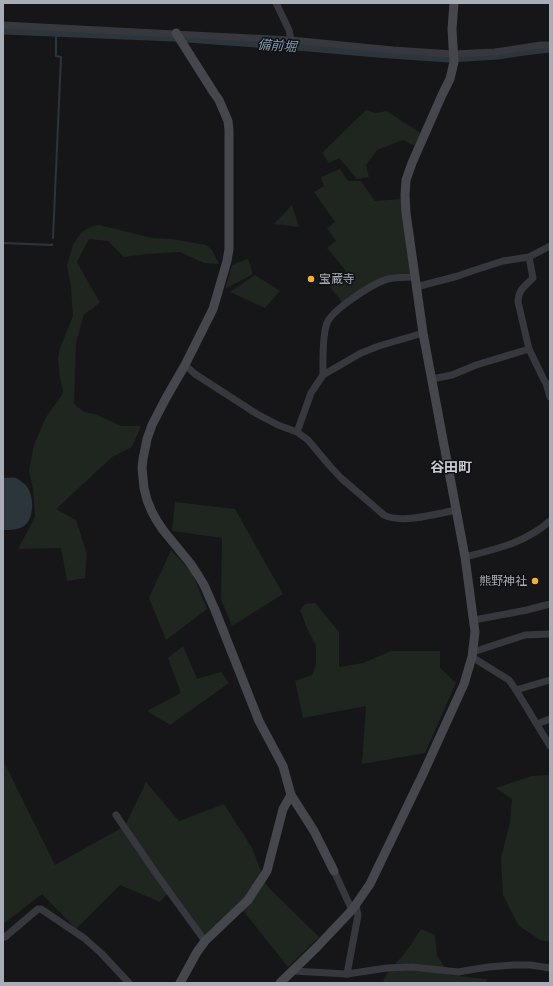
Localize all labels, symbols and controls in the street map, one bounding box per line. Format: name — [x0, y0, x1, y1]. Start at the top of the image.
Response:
water label: 備前堀 — [257, 36, 299, 56]
place label: 宝蔵寺 — [319, 271, 355, 288]
marker: 宝蔵寺 — [306, 274, 316, 284]
district label: 谷田町 — [430, 458, 472, 478]
place label: 熊野神社 — [479, 573, 527, 590]
marker: 熊野神社 — [530, 576, 540, 586]

